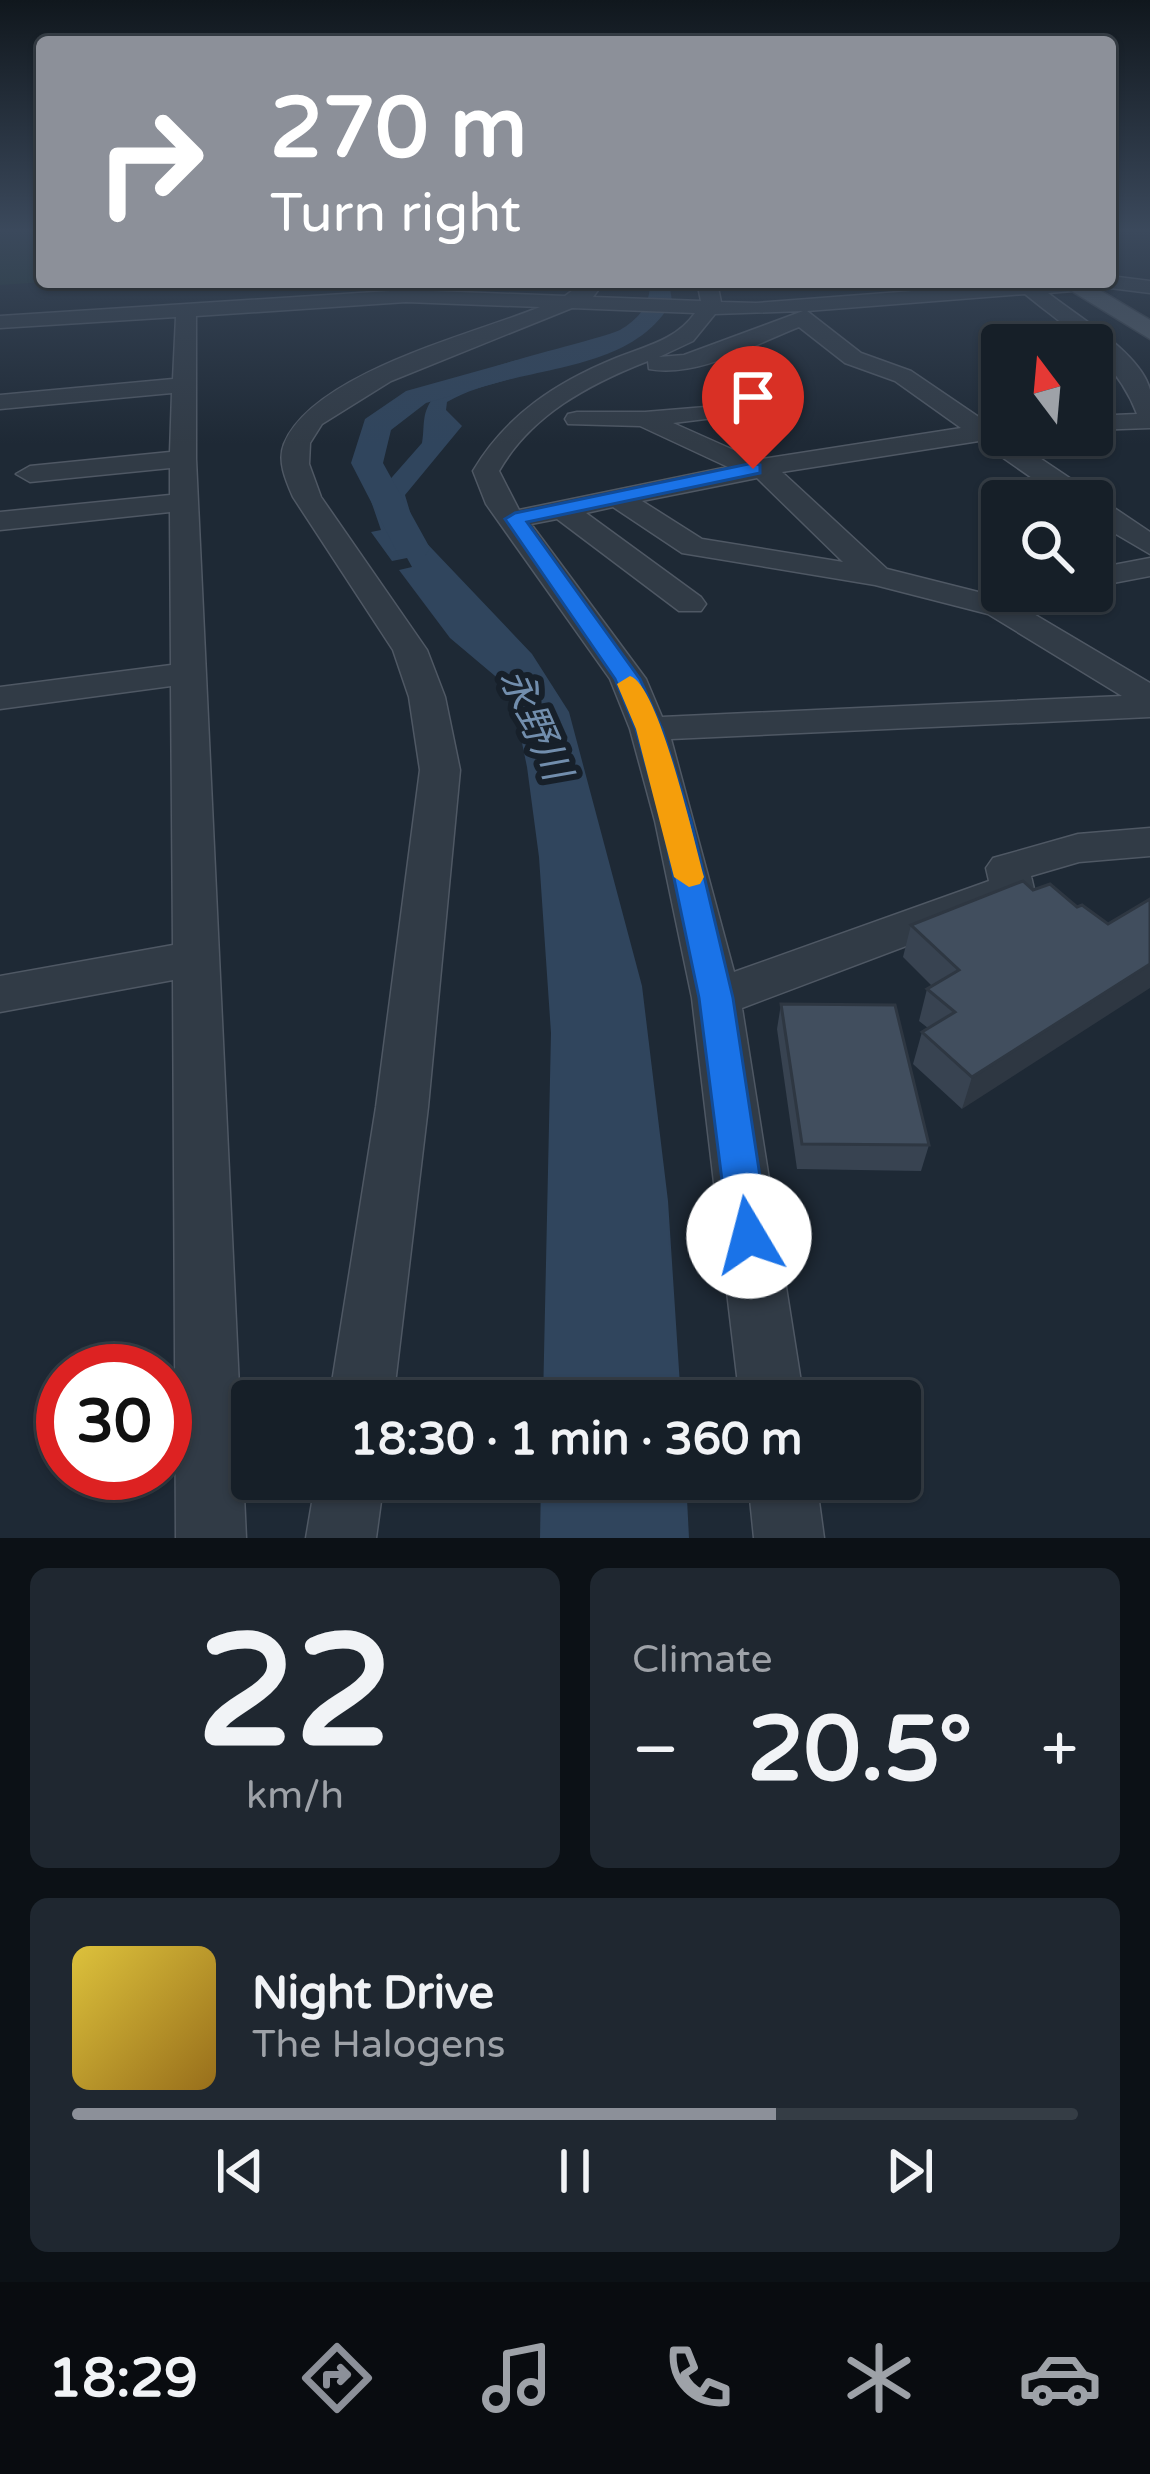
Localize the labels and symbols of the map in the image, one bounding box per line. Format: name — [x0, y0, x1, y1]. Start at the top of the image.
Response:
north arrow — [981, 324, 1113, 456]
pin — [702, 346, 804, 469]
water label: 永野川 — [490, 661, 582, 791]
position arrow — [686, 1173, 812, 1299]
speed limit sign: 30 — [36, 1344, 192, 1500]

